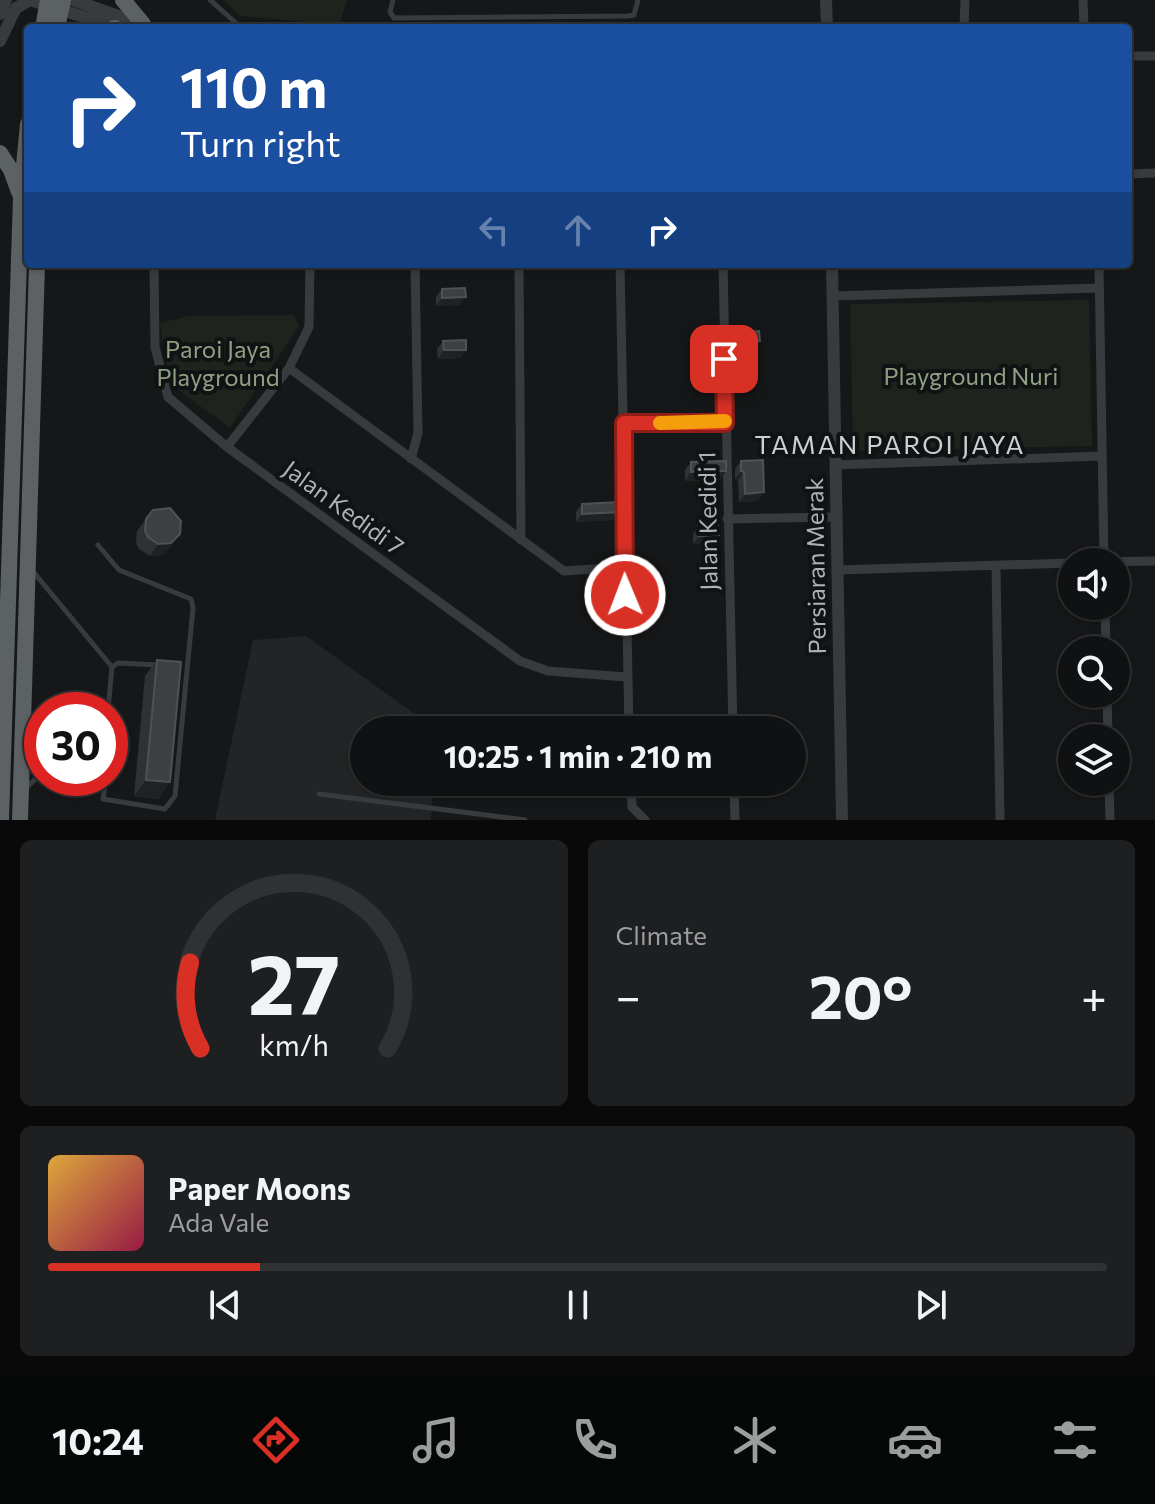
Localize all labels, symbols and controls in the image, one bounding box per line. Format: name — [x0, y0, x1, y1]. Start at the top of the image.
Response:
text: 110 m — [180, 51, 327, 120]
icon: right — [48, 56, 152, 160]
text: Turn right — [180, 120, 341, 164]
icon: left — [472, 208, 516, 252]
icon: ahead — [556, 208, 600, 252]
icon: right — [640, 208, 684, 252]
pin — [690, 325, 758, 393]
park label: Paroi Jaya Playground — [156, 334, 280, 391]
icon: arrive — [702, 337, 746, 381]
park label: Playground Nuri — [884, 361, 1058, 390]
district label: TAMAN PAROI JAYA — [755, 428, 1025, 459]
street label: Jalan Kedidi 1 — [691, 451, 723, 591]
street label: Jalan Kedidi 7 — [278, 454, 410, 560]
street label: Persiaran Merak — [799, 477, 831, 655]
map controls — [1058, 548, 1130, 796]
button: sound — [1058, 548, 1130, 620]
position arrow — [583, 553, 667, 637]
button: search — [1058, 636, 1130, 708]
speed limit sign: 30 — [24, 692, 128, 796]
button: layers — [1058, 724, 1130, 796]
text: 10:25 · 1 min · 210 m — [444, 737, 712, 774]
text: Climate — [616, 919, 707, 950]
text: 27 — [247, 930, 340, 1032]
text: 20° — [809, 958, 913, 1031]
text: − — [616, 968, 641, 1022]
text: + — [1081, 968, 1107, 1022]
text: km/h — [259, 1027, 329, 1062]
text: Paper Moons — [168, 1169, 351, 1206]
text: Ada Vale — [168, 1206, 269, 1237]
icon: previous — [203, 1283, 247, 1327]
icon: pause — [556, 1283, 600, 1327]
icon: next — [909, 1283, 953, 1327]
icon: directions — [248, 1412, 304, 1468]
icon: music — [408, 1412, 464, 1468]
icon: phone — [567, 1412, 623, 1468]
icon: climate — [727, 1412, 783, 1468]
icon: car — [887, 1412, 943, 1468]
icon: filters — [1047, 1412, 1103, 1468]
text: 10:24 — [52, 1418, 144, 1462]

